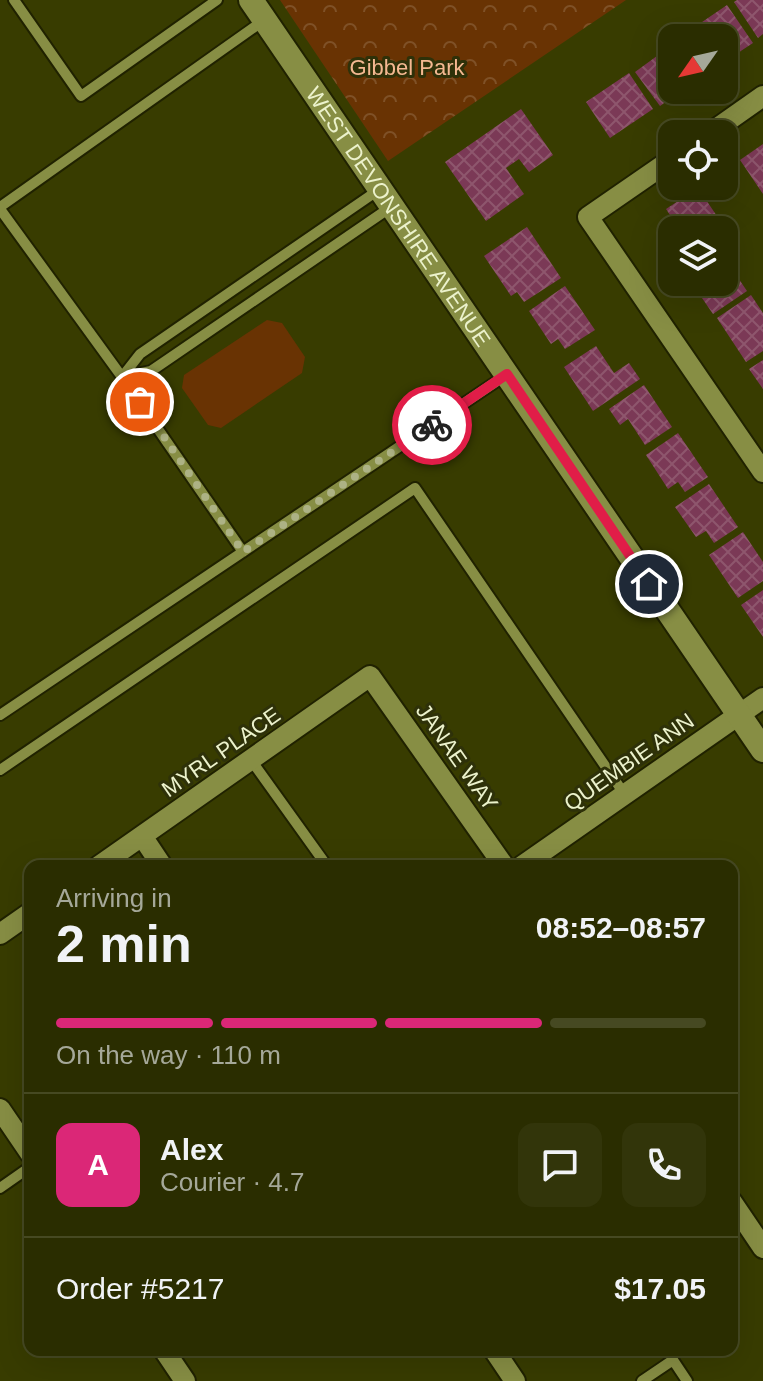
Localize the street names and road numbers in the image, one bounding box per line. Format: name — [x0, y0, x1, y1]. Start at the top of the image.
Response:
street label: WEST DEVONSHIRE AVENUE — [301, 82, 496, 351]
street label: JANAE WAY — [411, 699, 503, 816]
street label: MYRL PLACE — [157, 702, 285, 802]
street label: QUEMBIE ANN — [559, 708, 699, 816]

